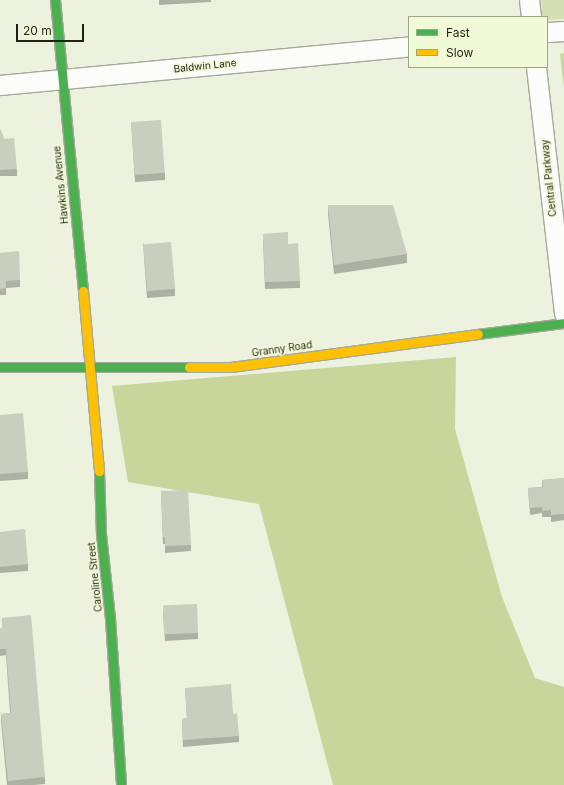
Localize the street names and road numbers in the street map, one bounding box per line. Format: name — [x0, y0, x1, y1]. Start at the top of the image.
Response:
street label: Baldwin Lane — [173, 57, 237, 75]
street label: Central Parkway — [539, 139, 559, 217]
street label: Hawkins Avenue — [51, 145, 71, 225]
street label: Granny Road — [251, 339, 313, 359]
street label: Caroline Street — [85, 542, 105, 612]

